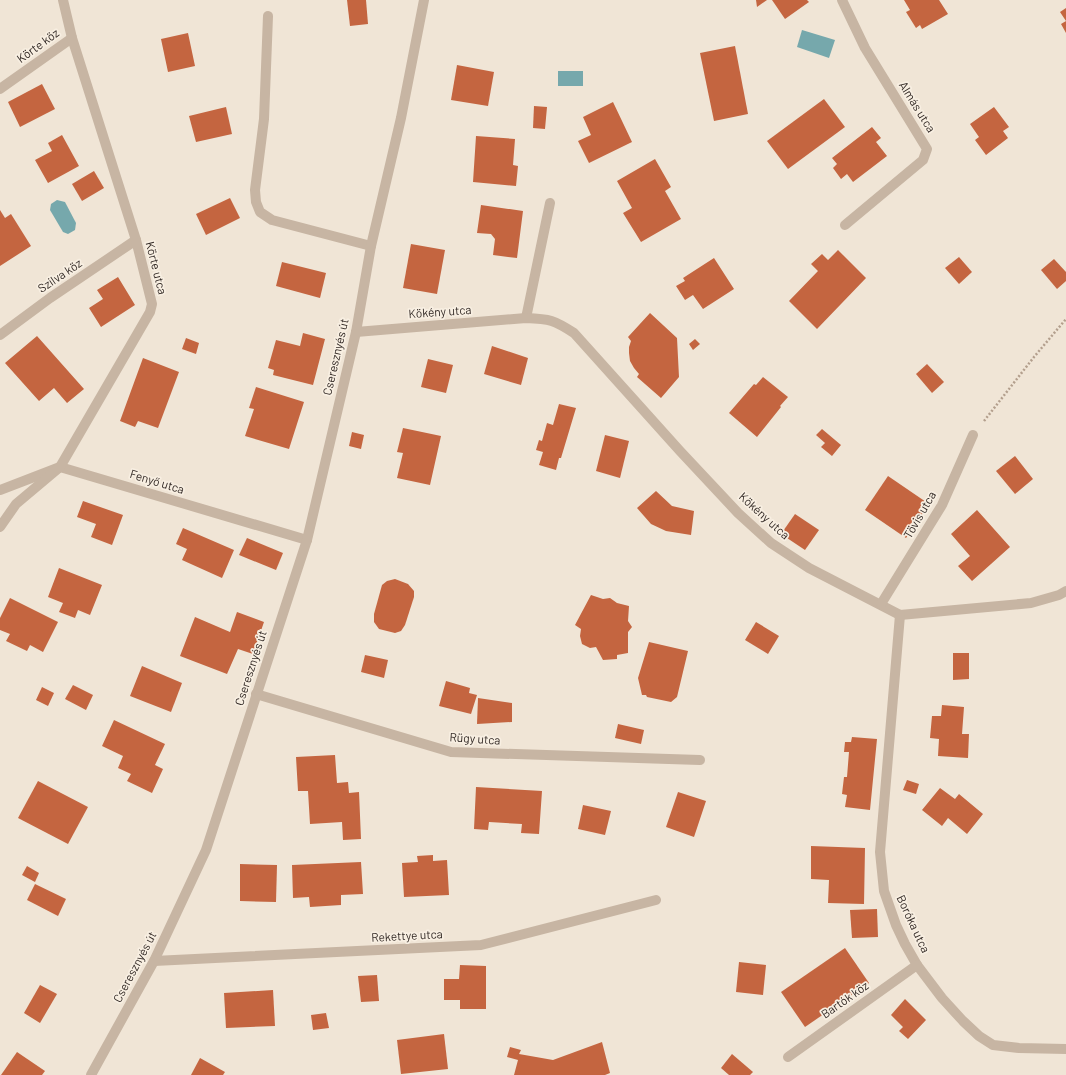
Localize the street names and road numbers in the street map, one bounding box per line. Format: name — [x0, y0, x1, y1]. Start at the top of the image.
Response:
street label: Körte köz — [14, 25, 61, 65]
street label: Almás utca — [897, 78, 939, 134]
street label: Körte utca — [144, 240, 170, 296]
street label: Szilva köz — [35, 255, 84, 295]
street label: Kökény utca — [408, 302, 472, 320]
street label: Cseresznyés út — [319, 317, 351, 396]
street label: Fenyő utca — [128, 466, 186, 496]
street label: Tövis utca — [900, 488, 938, 541]
street label: Kökény utca — [737, 489, 793, 542]
street label: Cseresznyés út — [231, 628, 269, 707]
street label: Rügy utca — [449, 729, 501, 747]
street label: Boróka utca — [894, 892, 933, 955]
street label: Rekettye utca — [371, 926, 443, 944]
street label: Cseresznyés út — [110, 929, 159, 1004]
street label: Bartók köz — [818, 978, 871, 1021]

